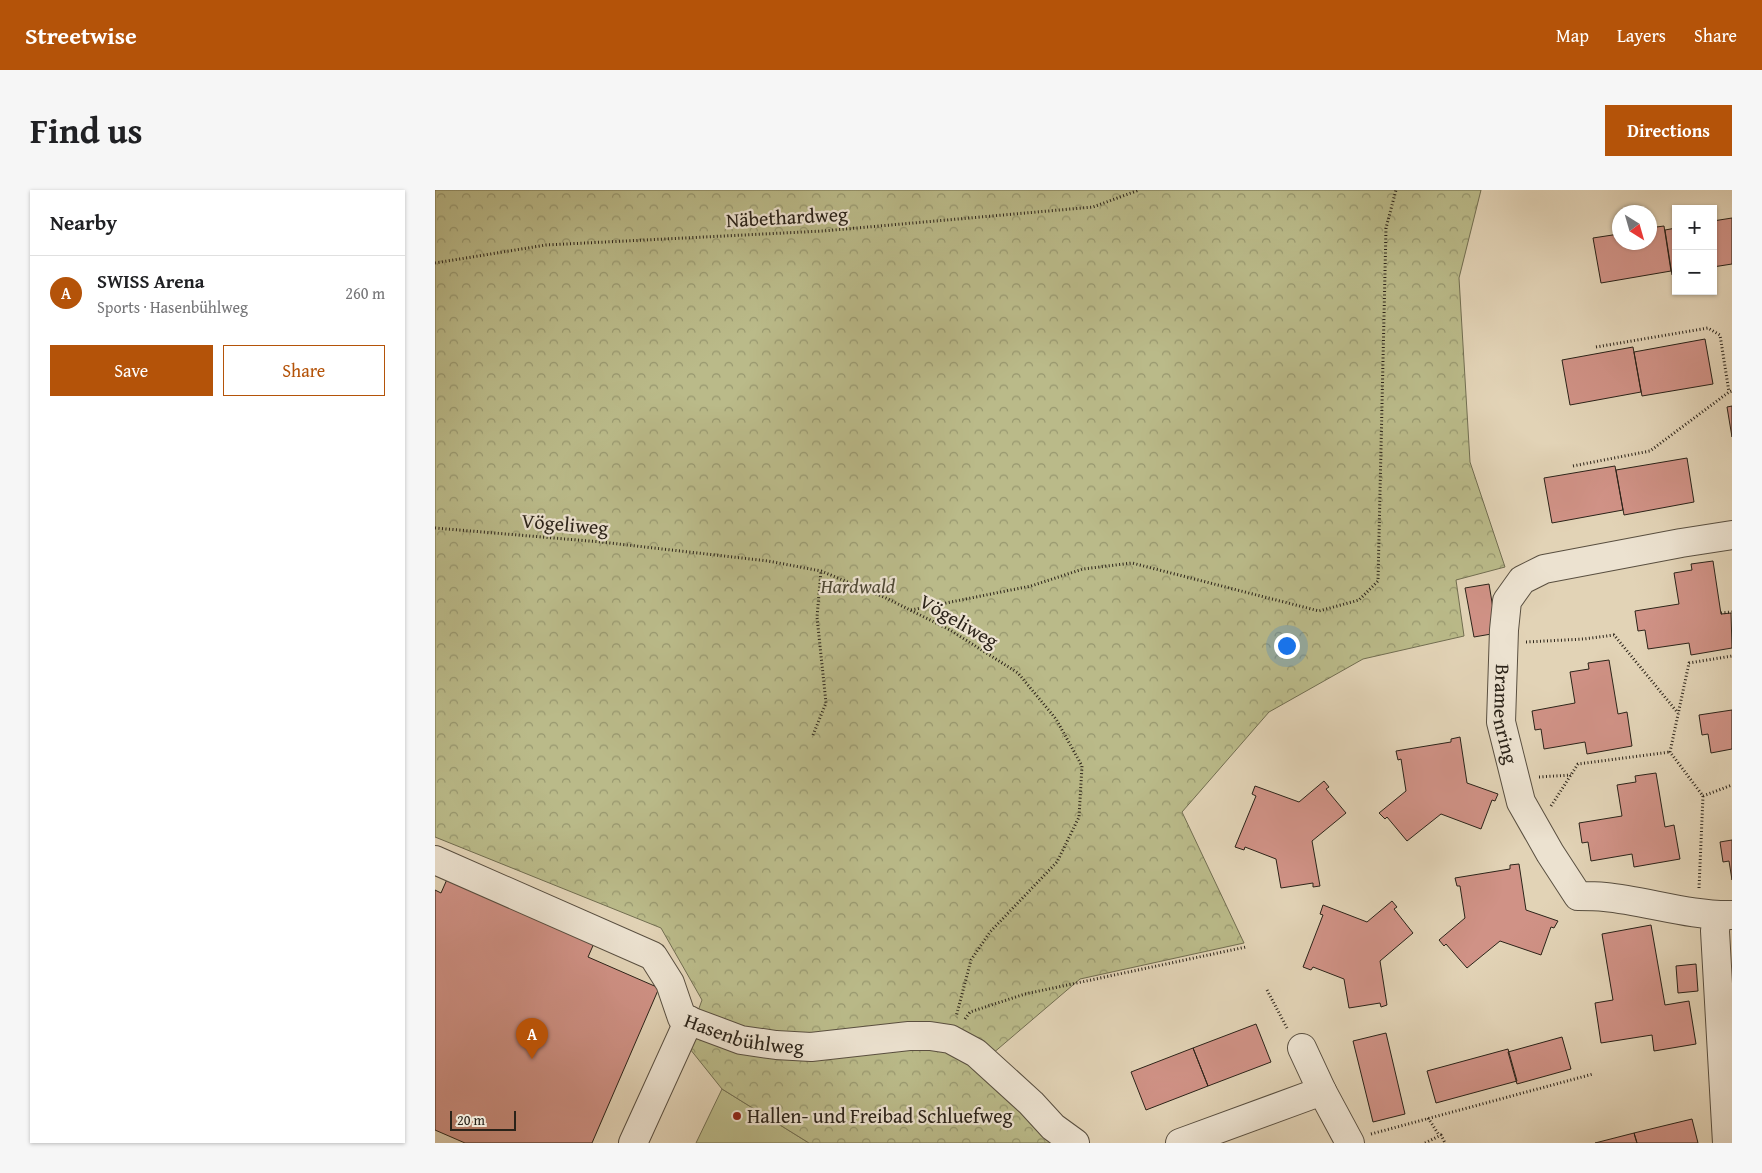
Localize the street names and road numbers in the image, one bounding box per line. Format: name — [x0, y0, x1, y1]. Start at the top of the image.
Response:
street label: Näbethardweg — [725, 199, 849, 234]
street label: Vögeliweg — [520, 505, 610, 542]
street label: Vögeliweg — [914, 586, 1004, 655]
street label: Bramenring — [1487, 663, 1526, 767]
street label: Hasenbühlweg — [681, 1005, 805, 1061]

